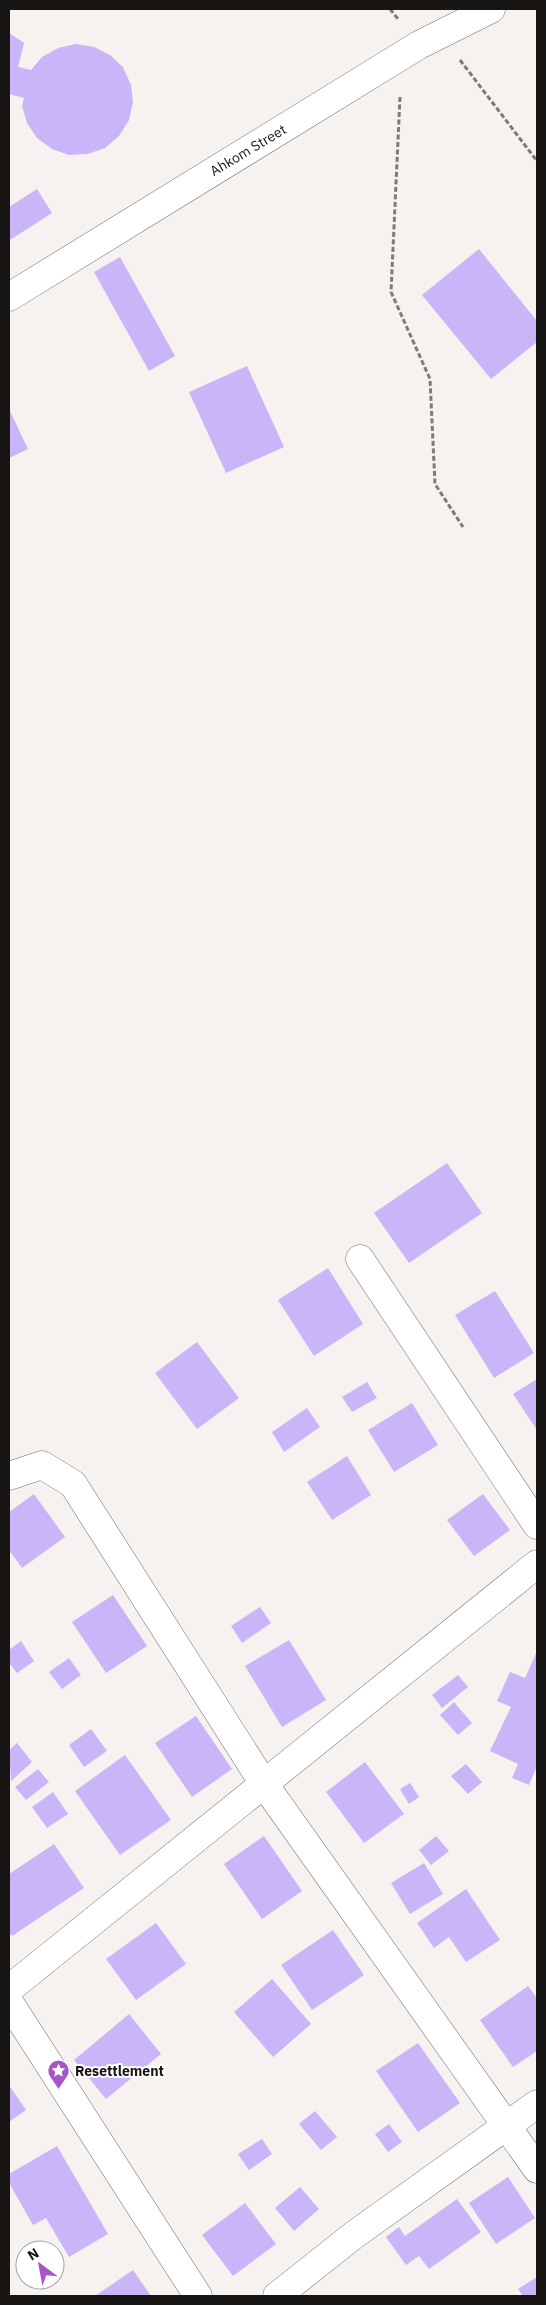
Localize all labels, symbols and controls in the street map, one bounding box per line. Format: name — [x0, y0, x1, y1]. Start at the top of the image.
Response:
street label: Ahkom Street — [207, 120, 289, 180]
place icon: Resettlement — [47, 2059, 71, 2090]
place label: Resettlement — [75, 2062, 164, 2080]
north arrow — [15, 2240, 65, 2290]
text: N — [24, 2244, 42, 2264]

